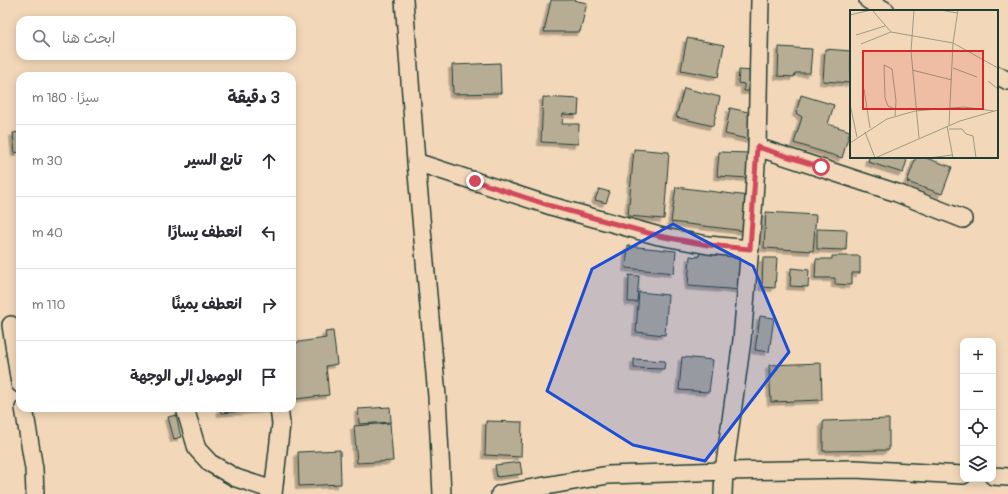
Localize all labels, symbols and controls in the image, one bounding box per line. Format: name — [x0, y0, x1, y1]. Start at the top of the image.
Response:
inset map — [850, 10, 998, 158]
search box — [16, 16, 296, 60]
icon: search — [30, 27, 52, 49]
text: ابحث هنا — [62, 29, 115, 48]
text: 3 دقيقة — [228, 87, 280, 108]
text: سيرًا · 180 m — [32, 90, 99, 106]
icon: ahead — [258, 150, 280, 172]
text: تابع السير — [185, 151, 242, 170]
text: 30 m — [32, 153, 63, 169]
route start — [812, 158, 830, 176]
route end — [466, 172, 484, 190]
icon: left — [258, 222, 280, 244]
text: انعطف يسارًا — [168, 223, 242, 242]
text: 40 m — [32, 225, 63, 241]
icon: right — [258, 294, 280, 316]
text: انعطف يمينًا — [172, 295, 242, 314]
text: 110 m — [32, 297, 65, 313]
map controls — [960, 338, 996, 482]
button: + — [960, 338, 996, 374]
icon: arrive — [258, 366, 280, 388]
text: الوصول إلى الوجهة — [130, 367, 242, 386]
button: − — [960, 374, 996, 410]
button: locate — [960, 410, 996, 446]
button: layers — [960, 446, 996, 482]

